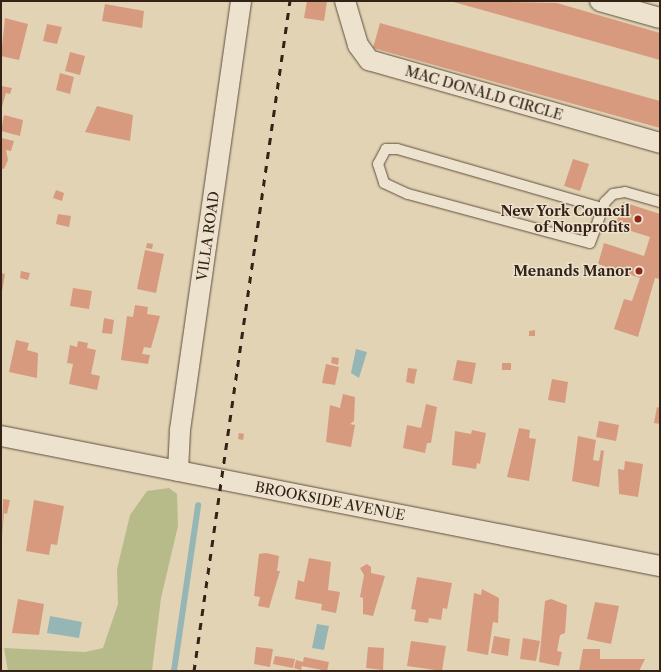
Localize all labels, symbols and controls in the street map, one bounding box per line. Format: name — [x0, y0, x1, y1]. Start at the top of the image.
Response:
street label: MAC DONALD CIRCLE — [403, 62, 565, 124]
street label: VILLA ROAD — [193, 190, 223, 282]
place label: New York Council of Nonprofits — [499, 203, 630, 236]
marker: New York Council of Nonprofits — [633, 214, 643, 224]
place label: Menands Manor — [513, 263, 631, 279]
marker: Menands Manor — [634, 266, 644, 276]
street label: BROOKSIDE AVENUE — [253, 478, 407, 524]

